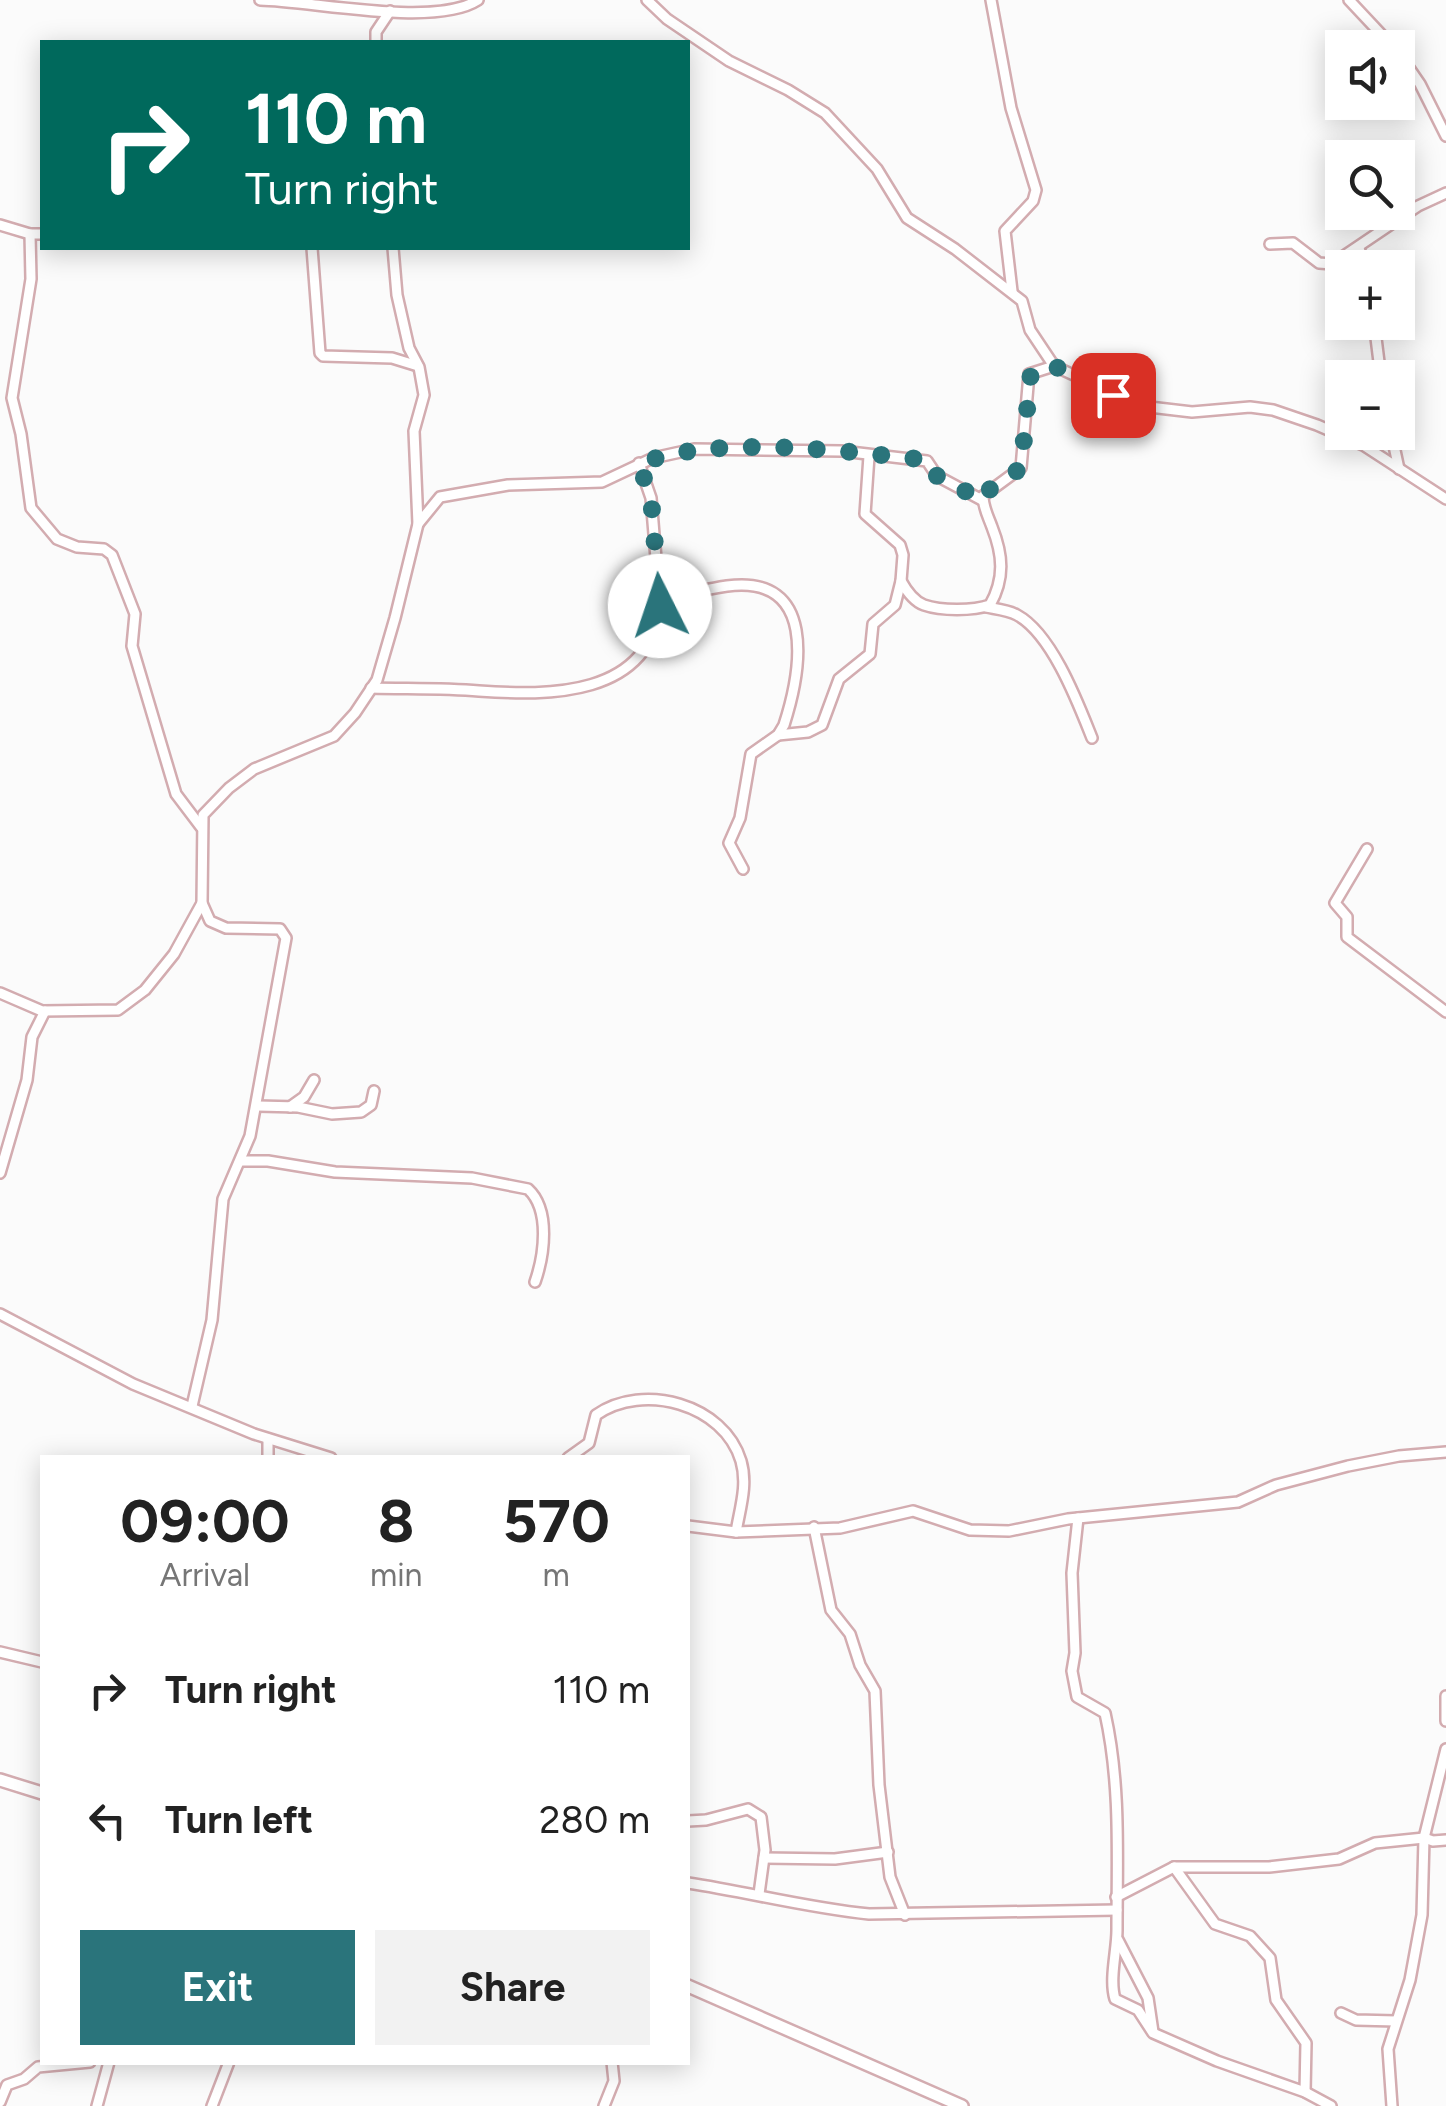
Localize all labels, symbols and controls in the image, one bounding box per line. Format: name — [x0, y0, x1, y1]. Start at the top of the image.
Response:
map controls — [1325, 30, 1415, 450]
button: sound — [1325, 30, 1415, 120]
text: 110 m — [245, 76, 427, 161]
icon: right — [80, 80, 210, 210]
button: search — [1325, 140, 1415, 230]
text: Turn right — [245, 161, 438, 215]
button: + — [1325, 250, 1415, 340]
pin — [1071, 353, 1156, 438]
button: − — [1325, 360, 1415, 450]
icon: arrive — [1086, 368, 1141, 423]
position arrow — [608, 554, 712, 658]
text: 09:00 — [120, 1485, 290, 1557]
text: 8 — [378, 1485, 415, 1557]
text: 570 — [503, 1485, 610, 1557]
text: Arrival — [160, 1556, 250, 1594]
text: min — [370, 1556, 422, 1594]
text: m — [543, 1556, 570, 1594]
icon: right — [80, 1663, 135, 1718]
text: Turn right — [165, 1667, 337, 1713]
text: 110 m — [553, 1667, 650, 1713]
icon: left — [80, 1793, 135, 1848]
text: Turn left — [165, 1797, 313, 1843]
text: 280 m — [539, 1797, 650, 1843]
button: Exit — [80, 1930, 355, 2045]
button: Share — [375, 1930, 650, 2045]

